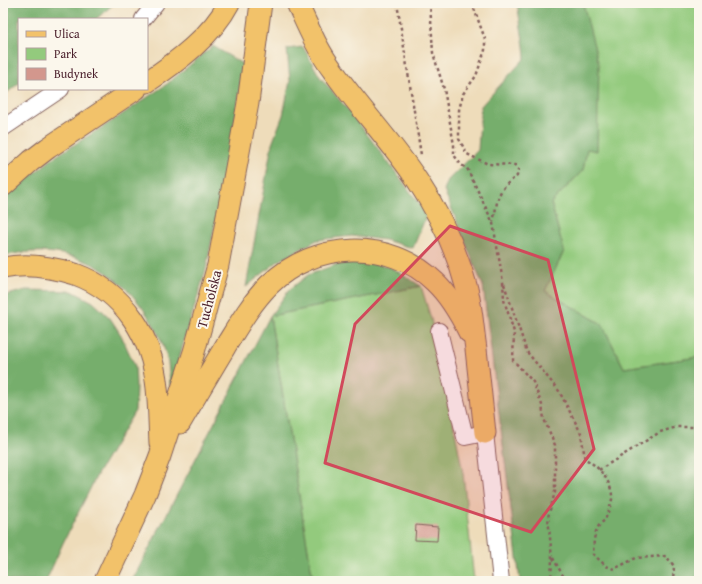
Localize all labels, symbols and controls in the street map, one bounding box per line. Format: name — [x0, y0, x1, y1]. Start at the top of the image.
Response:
legend — [18, 18, 148, 90]
text: Ulica — [54, 25, 80, 42]
text: Park — [54, 45, 78, 62]
text: Budynek — [54, 65, 99, 82]
street label: Tucholska — [192, 267, 226, 330]

